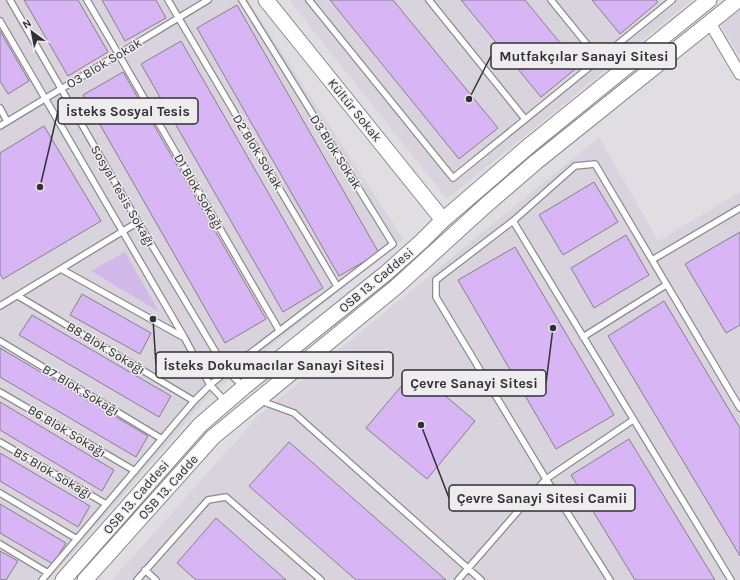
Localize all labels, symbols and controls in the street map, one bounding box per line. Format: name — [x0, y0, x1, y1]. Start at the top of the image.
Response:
north arrow — [12, 12, 52, 52]
text: N — [20, 16, 34, 32]
street label: O3 Blok Sokak — [64, 35, 144, 91]
callout: Mutfakçılar Sanayi Sitesi — [491, 43, 676, 69]
text: Mutfakçılar Sanayi Sitesi — [499, 48, 669, 65]
street label: Kültür Sokak — [325, 75, 385, 145]
callout: İsteks Sosyal Tesis — [58, 98, 198, 124]
text: İsteks Sosyal Tesis — [66, 103, 190, 120]
street label: D2 Blok Sokak — [230, 112, 286, 192]
street label: D3 Blok Sokak — [307, 112, 365, 192]
street label: Sosyal Tesis Sokağı — [88, 142, 158, 250]
street label: D1 Blok Sokağı — [171, 151, 227, 233]
street label: OSB 13. Caddesi — [336, 244, 416, 316]
street label: B8 Blok Sokağı — [64, 319, 148, 377]
callout: İsteks Dokumacılar Sanayi Sitesi — [156, 352, 393, 378]
text: İsteks Dokumacılar Sanayi Sitesi — [163, 357, 385, 374]
street label: B7 Blok Sokağı — [40, 361, 122, 419]
callout: Çevre Sanayi Sitesi — [402, 370, 546, 396]
text: Çevre Sanayi Sitesi — [410, 375, 538, 392]
street label: B6 Blok Sokağı — [25, 402, 109, 460]
street label: B5 Blok Sokağı — [11, 444, 95, 502]
street label: OSB 13. Cadde — [135, 451, 201, 522]
street label: OSB 13. Caddesi — [100, 457, 172, 537]
callout: Çevre Sanayi Sitesi Camii — [449, 485, 635, 511]
text: Çevre Sanayi Sitesi Camii — [457, 490, 627, 507]

